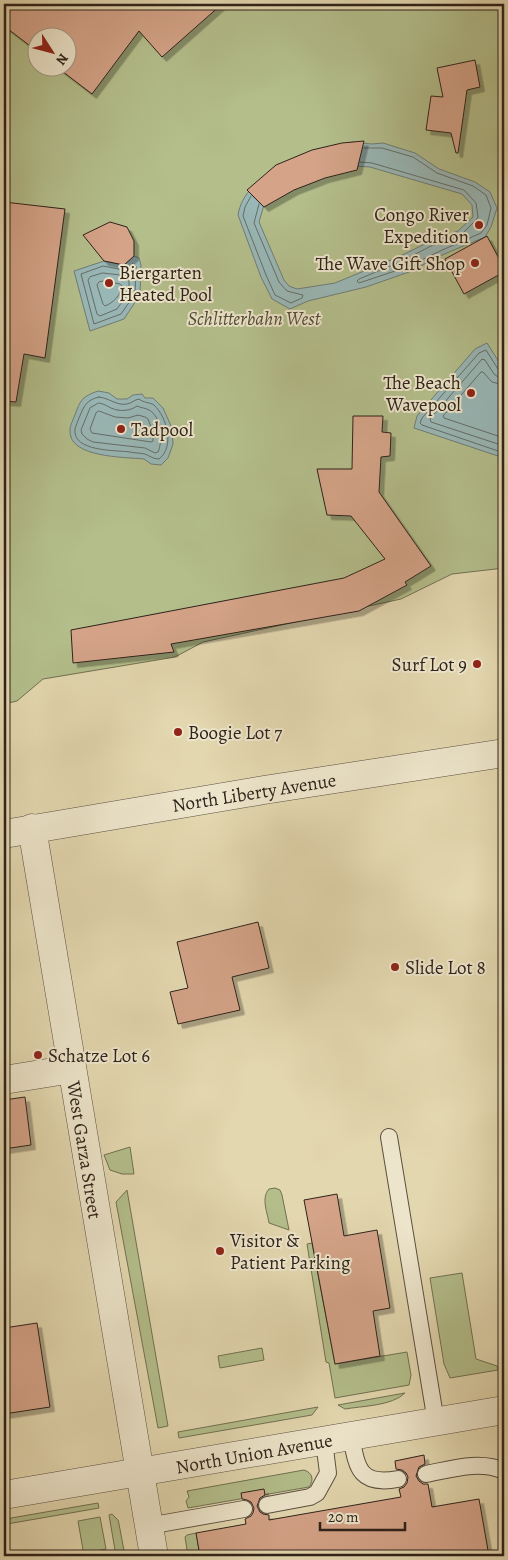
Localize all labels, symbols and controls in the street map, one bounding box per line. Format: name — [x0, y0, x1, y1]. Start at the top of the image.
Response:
north arrow — [28, 28, 78, 78]
text: N — [51, 50, 73, 69]
place label: Congo River Expedition — [374, 202, 469, 250]
marker: Congo River Expedition — [473, 219, 485, 231]
place label: The Wave Gift Shop — [316, 251, 465, 277]
marker: The Wave Gift Shop — [469, 257, 481, 269]
place label: Biergarten Heated Pool — [119, 260, 213, 308]
marker: Biergarten Heated Pool — [103, 277, 115, 289]
park label: Schlitterbahn West — [188, 306, 322, 332]
place label: The Beach Wavepool — [383, 370, 461, 418]
marker: The Beach Wavepool — [465, 387, 477, 399]
place label: Tadpool — [131, 417, 193, 443]
marker: Tadpool — [115, 423, 127, 435]
place label: Surf Lot 9 — [392, 652, 467, 678]
marker: Surf Lot 9 — [471, 658, 483, 670]
place label: Boogie Lot 7 — [188, 720, 282, 746]
marker: Boogie Lot 7 — [172, 726, 184, 738]
street label: North Liberty Avenue — [170, 767, 338, 819]
place label: Slide Lot 8 — [405, 955, 486, 981]
marker: Slide Lot 8 — [389, 961, 401, 973]
place label: Schatze Lot 6 — [48, 1043, 150, 1069]
marker: Schatze Lot 6 — [32, 1049, 44, 1061]
street label: West Garza Street — [60, 1078, 108, 1221]
place label: Visitor & Patient Parking — [229, 1228, 351, 1276]
marker: Visitor & Patient Parking — [214, 1245, 226, 1257]
street label: North Union Avenue — [174, 1427, 335, 1481]
scale bar — [320, 1500, 406, 1532]
text: 20 m — [328, 1507, 359, 1527]

